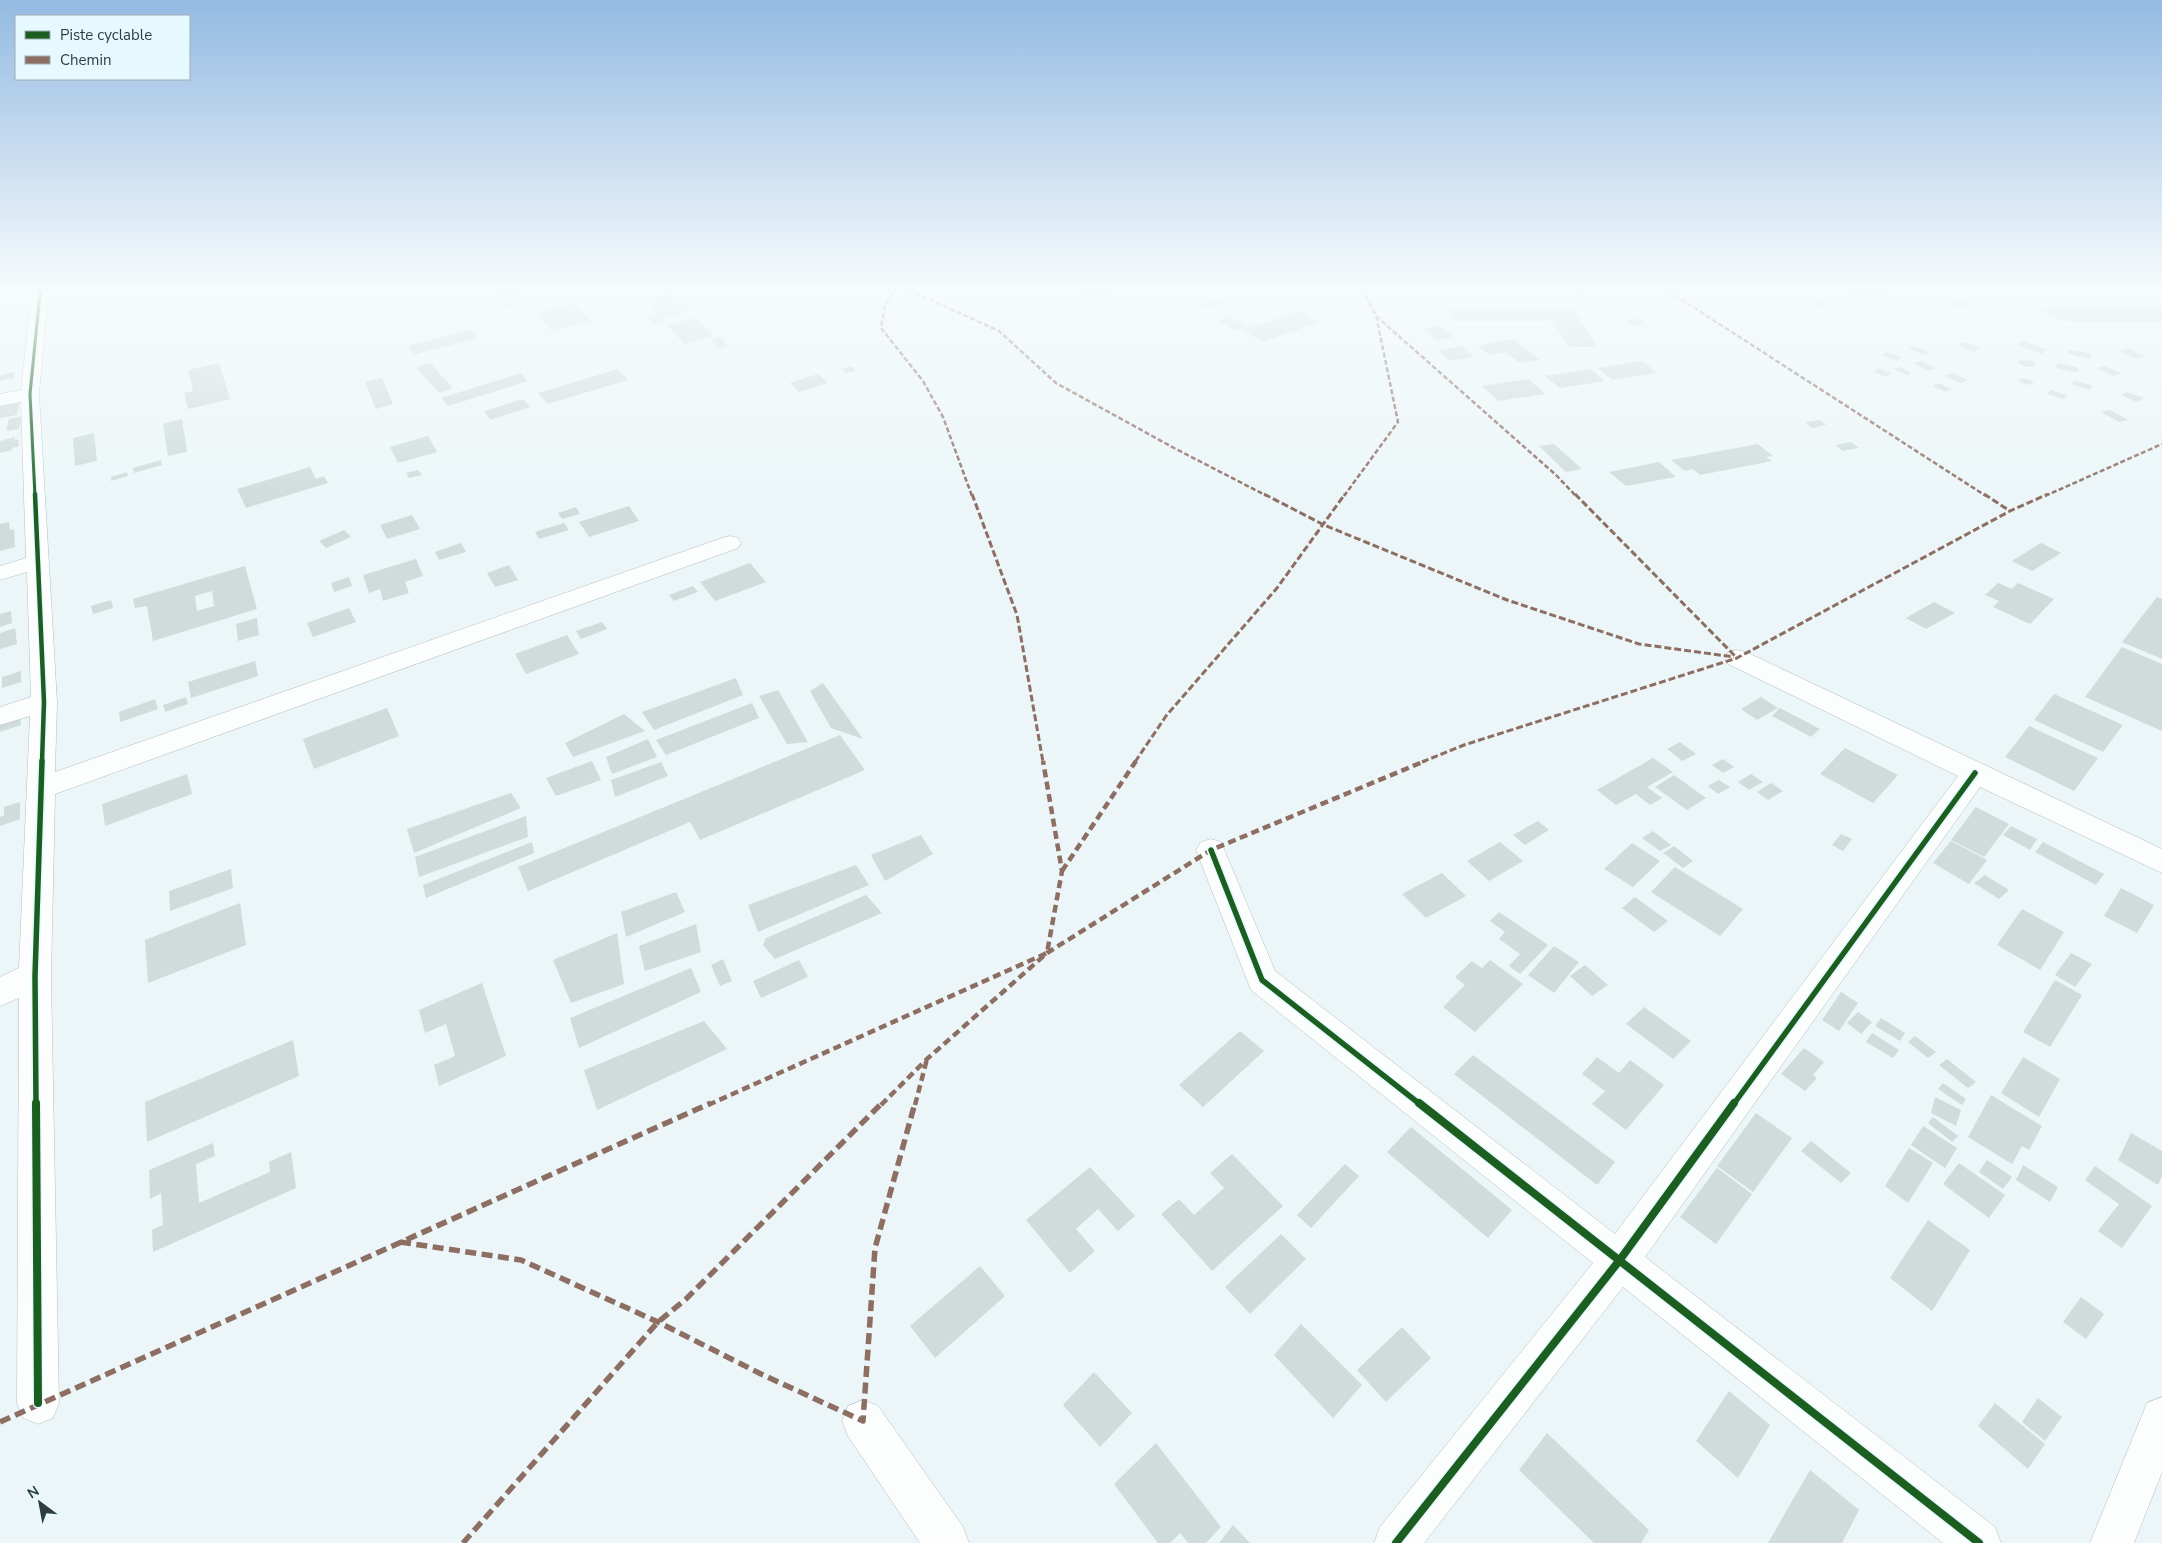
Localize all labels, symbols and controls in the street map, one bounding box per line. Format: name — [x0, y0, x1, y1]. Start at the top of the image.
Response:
legend — [15, 15, 190, 80]
text: Piste cyclable — [60, 25, 152, 45]
text: Chemin — [60, 50, 111, 70]
north arrow — [15, 1478, 65, 1528]
text: N — [24, 1482, 43, 1503]

